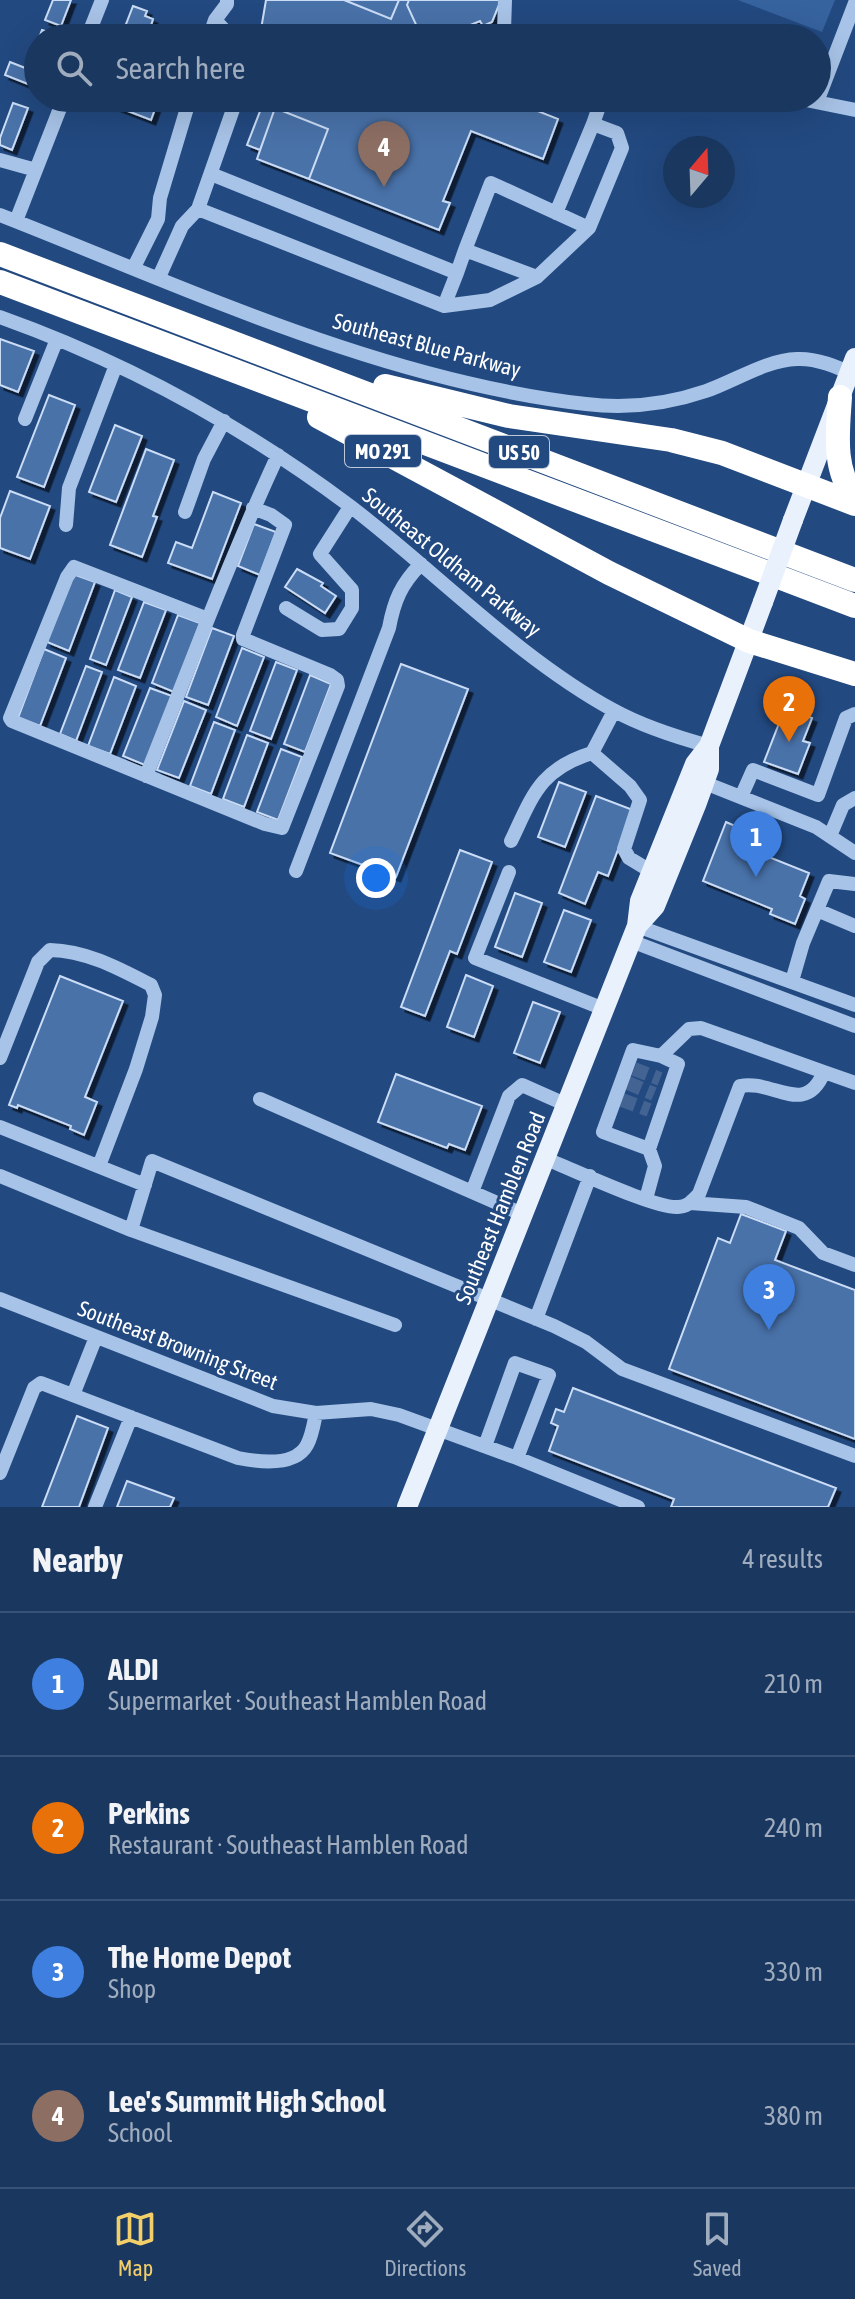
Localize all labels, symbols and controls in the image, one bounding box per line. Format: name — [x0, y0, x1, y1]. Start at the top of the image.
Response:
search box — [24, 24, 831, 112]
icon: search — [52, 46, 96, 90]
text: Search here — [116, 51, 245, 85]
pin: 4 — [358, 121, 410, 187]
north arrow — [663, 136, 735, 208]
street label: Southeast Blue Parkway — [330, 307, 524, 383]
road number: MO 291 — [345, 435, 421, 467]
road number: US 50 — [489, 436, 549, 468]
street label: Southeast Oldham Parkway — [358, 482, 546, 642]
pin: 2 — [763, 676, 815, 742]
pin: 1 — [730, 811, 782, 877]
your location — [356, 858, 396, 898]
street label: Southeast Hamblen Road — [450, 1108, 550, 1308]
pin: 3 — [743, 1264, 795, 1330]
street label: Southeast Browning Street — [74, 1295, 282, 1395]
text: Nearby — [32, 1540, 123, 1579]
text: 4 results — [742, 1544, 823, 1574]
text: ALDI — [108, 1652, 159, 1686]
text: 1 — [52, 1669, 64, 1699]
text: 210 m — [764, 1669, 823, 1699]
text: Supermarket · Southeast Hamblen Road — [108, 1686, 487, 1716]
text: Perkins — [108, 1796, 190, 1830]
text: 2 — [52, 1813, 64, 1843]
text: 240 m — [764, 1813, 823, 1843]
text: Restaurant · Southeast Hamblen Road — [108, 1830, 469, 1860]
text: The Home Depot — [108, 1940, 291, 1974]
text: 3 — [52, 1957, 64, 1987]
text: 330 m — [764, 1957, 823, 1987]
text: Shop — [108, 1974, 156, 2004]
text: Lee's Summit High School — [108, 2084, 386, 2118]
text: 4 — [52, 2101, 64, 2131]
text: 380 m — [764, 2101, 823, 2131]
text: School — [108, 2118, 172, 2148]
tab: Map — [113, 2207, 157, 2281]
tab: Directions — [384, 2207, 466, 2281]
tab: Saved — [693, 2207, 742, 2281]

